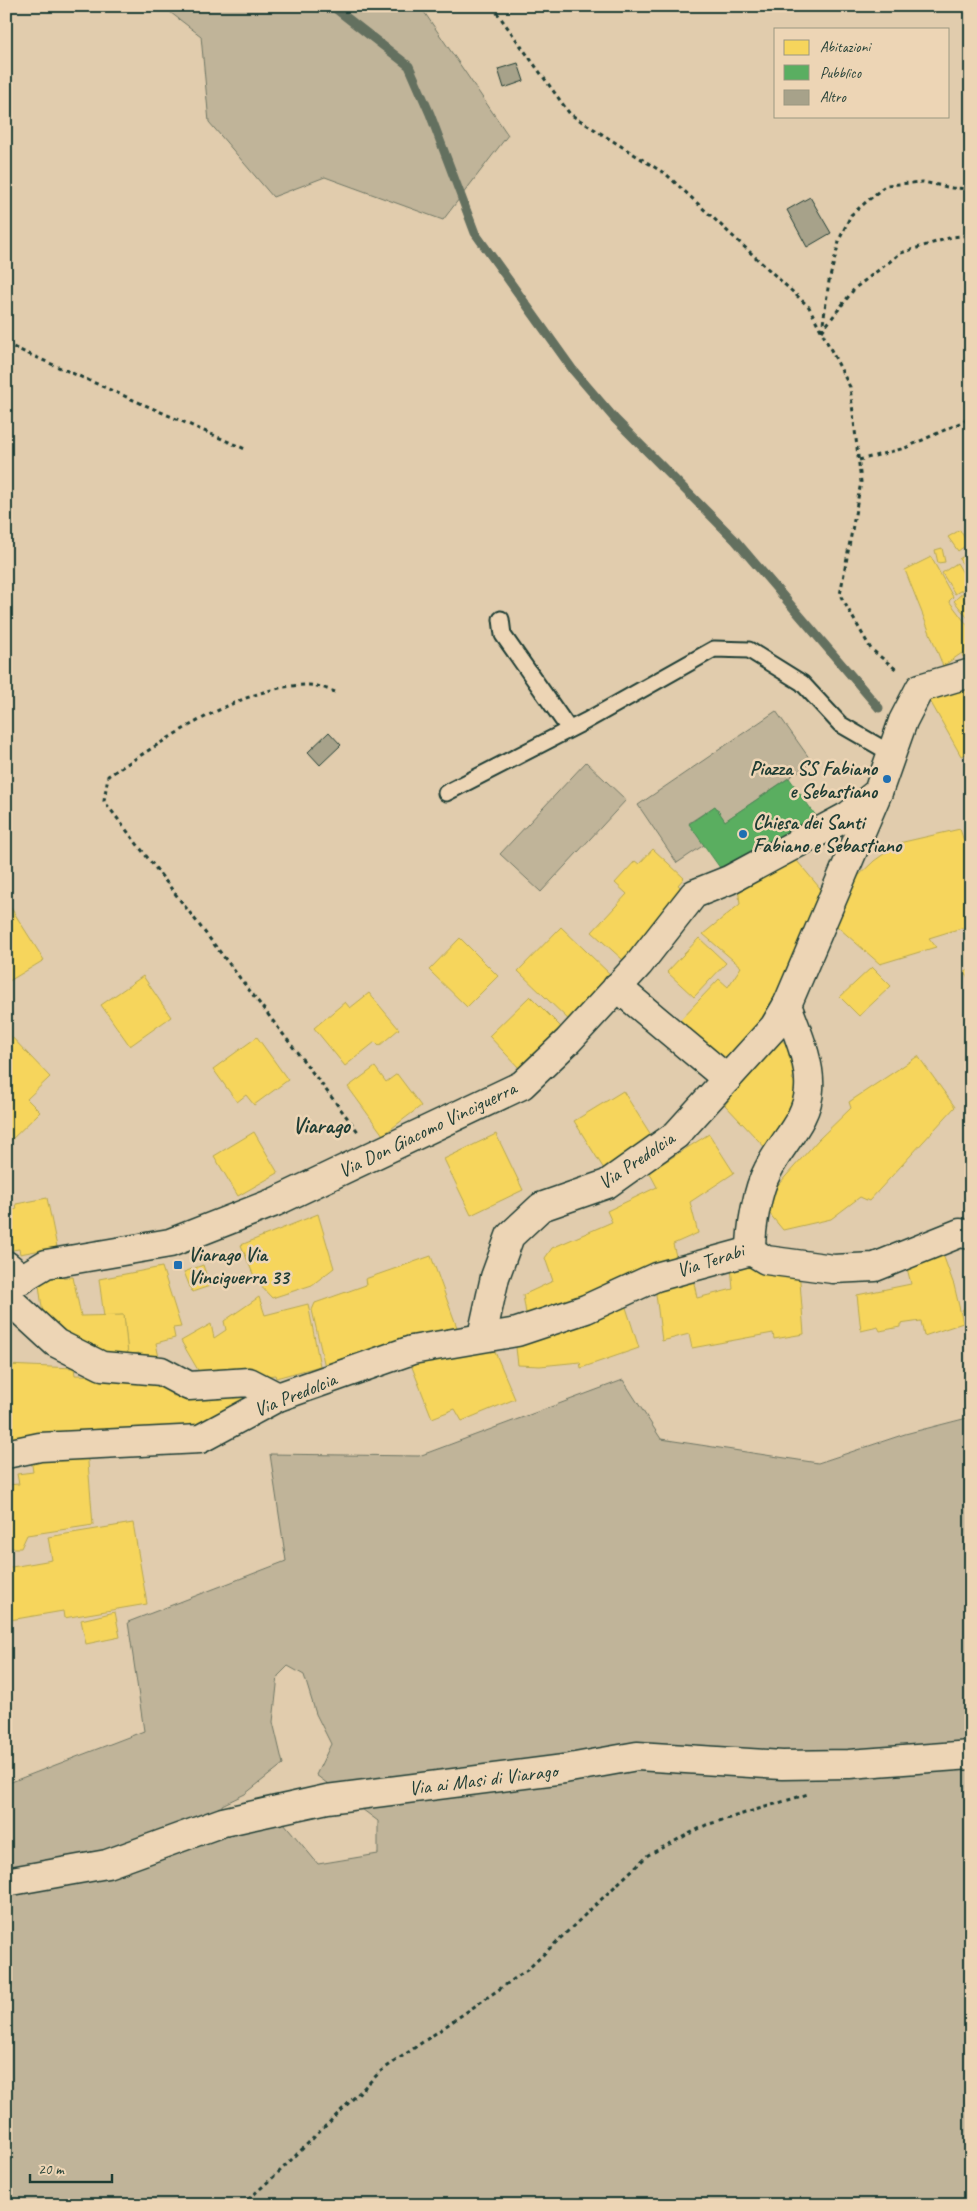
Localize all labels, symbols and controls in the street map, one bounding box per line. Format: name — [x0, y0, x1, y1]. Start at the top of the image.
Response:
legend — [774, 28, 950, 118]
text: Abitazioni — [820, 38, 872, 57]
text: Pubblico — [820, 64, 862, 83]
text: Altro — [820, 88, 846, 107]
place label: Piazza SS Fabiano e Sebastiano — [750, 756, 879, 804]
marker: Piazza SS Fabiano e Sebastiano — [881, 773, 893, 785]
place label: Chiesa dei Santi Fabiano e Sebastiano — [753, 810, 903, 858]
marker: Chiesa dei Santi Fabiano e Sebastiano — [737, 828, 749, 840]
street label: Via Don Giacomo Vinciguerra — [334, 1075, 522, 1183]
district label: Viarago — [292, 1112, 352, 1140]
street label: Via Predolcia — [593, 1125, 681, 1195]
street label: Via Terabi — [673, 1237, 749, 1283]
place label: Viarago Via Vinciguerra 33 — [188, 1242, 291, 1290]
marker: Viarago Via Vinciguerra 33 — [172, 1259, 184, 1271]
street label: Via Predolcia — [250, 1366, 342, 1422]
street label: Via ai Masi di Viarago — [407, 1758, 561, 1801]
scale bar — [30, 2151, 112, 2183]
text: 20 m — [38, 2160, 65, 2179]

